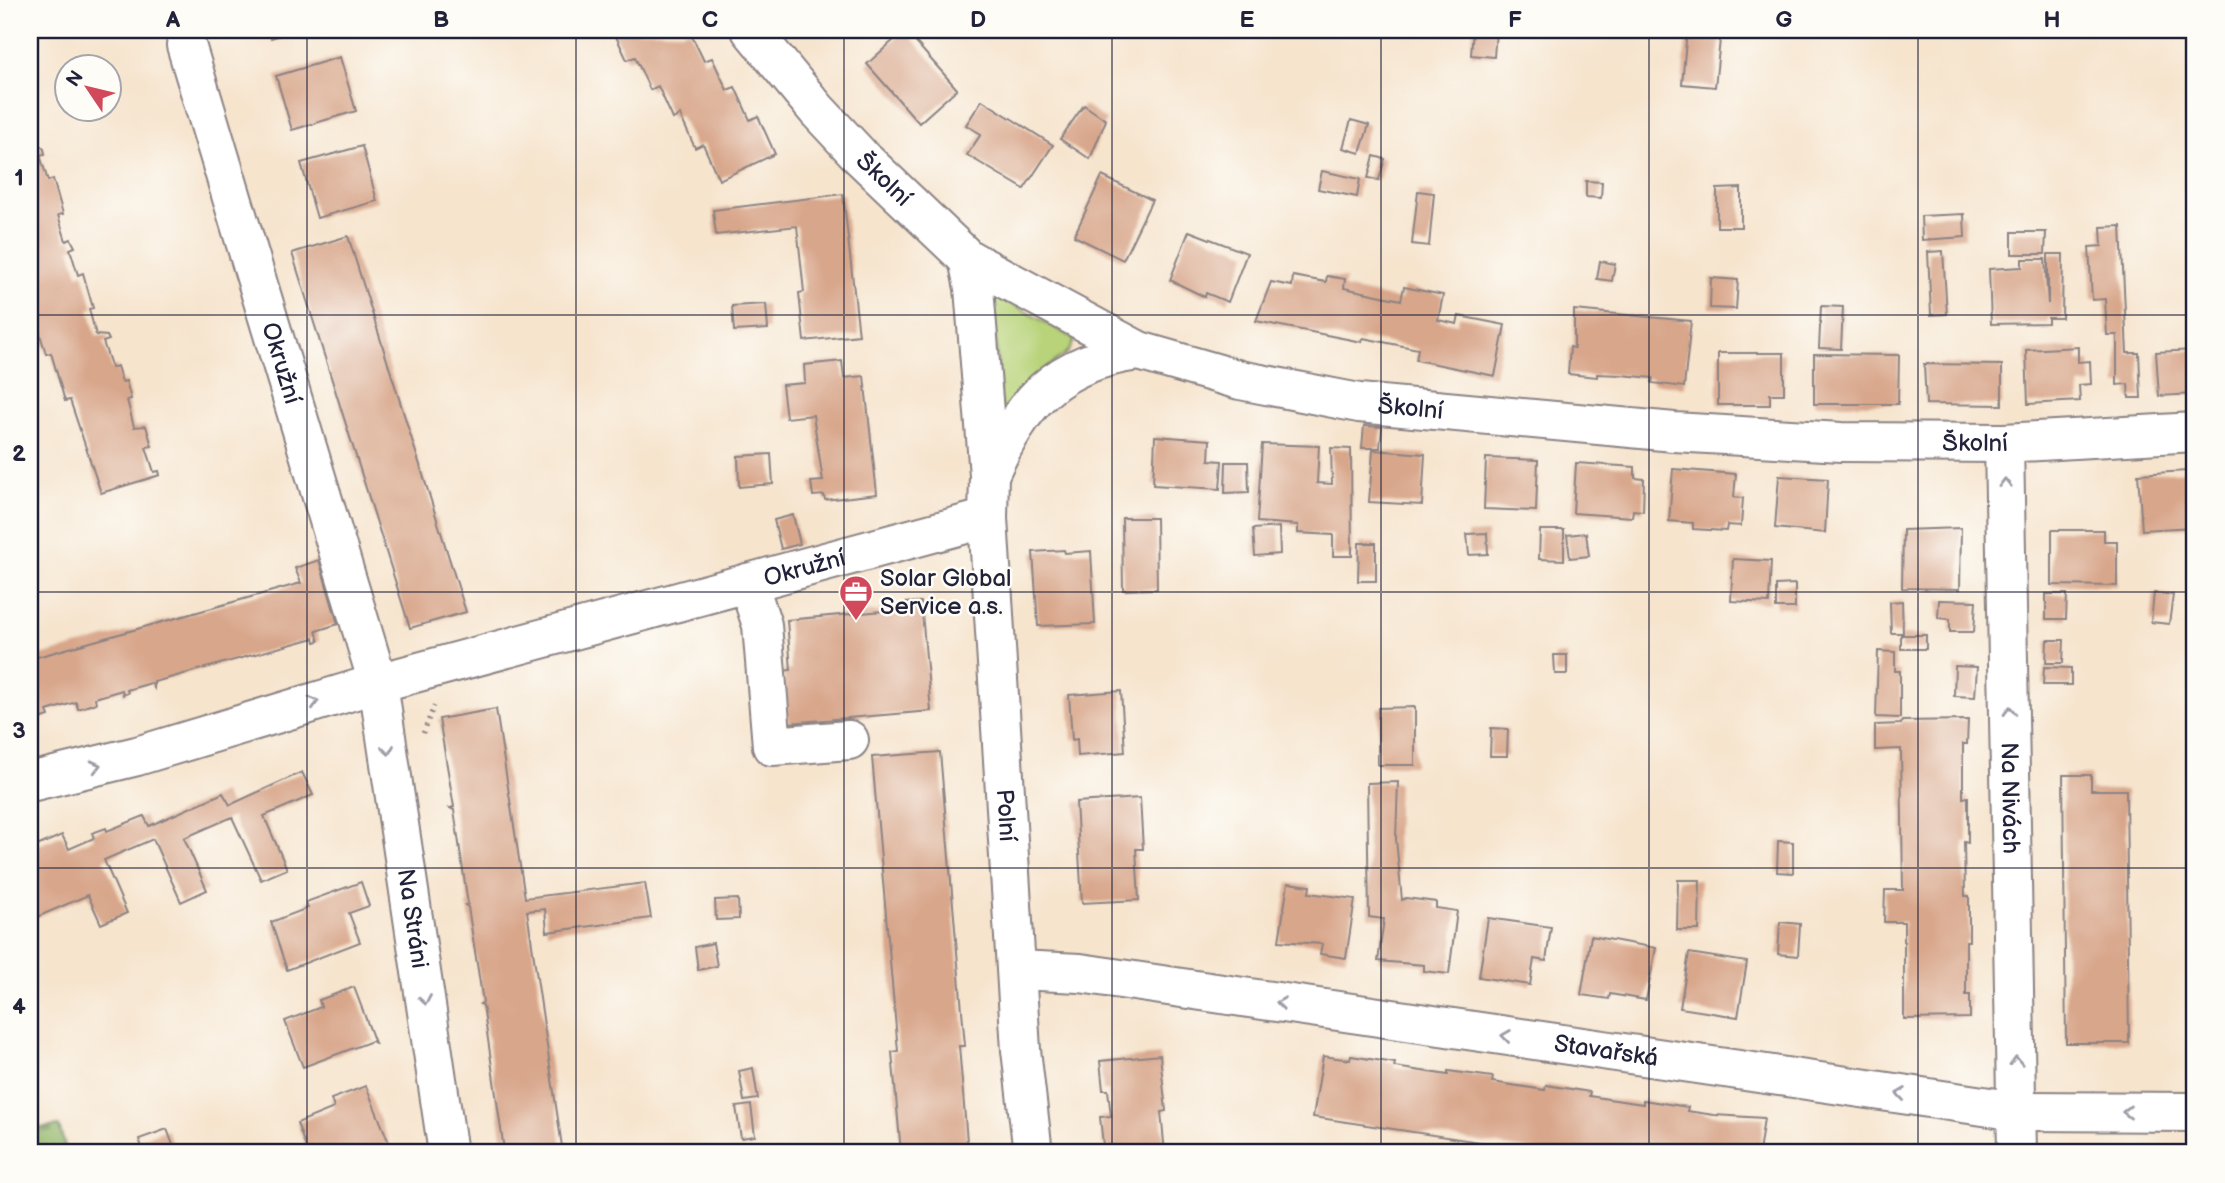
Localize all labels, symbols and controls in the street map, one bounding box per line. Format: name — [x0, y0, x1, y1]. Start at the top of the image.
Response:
text: A — [165, 6, 181, 34]
text: B — [433, 6, 449, 34]
text: C — [702, 6, 718, 34]
text: D — [970, 6, 986, 34]
text: E — [1240, 6, 1255, 34]
text: F — [1508, 6, 1522, 34]
text: G — [1776, 6, 1793, 34]
text: H — [2043, 6, 2061, 34]
north arrow — [52, 52, 122, 122]
text: N — [62, 67, 89, 92]
street label: Školní — [850, 146, 918, 213]
text: 1 — [14, 164, 24, 192]
street label: Okružní — [255, 319, 307, 407]
street label: Školní — [1376, 391, 1445, 426]
street label: Školní — [1942, 429, 2009, 458]
text: 2 — [12, 440, 26, 468]
one-way arrow — [1998, 477, 2013, 488]
street label: Okružní — [761, 543, 849, 593]
place label: Solar Global Service a.s. — [880, 564, 1011, 621]
office icon: Solar Global Service a.s. — [837, 573, 875, 622]
one-way arrow — [308, 696, 320, 711]
one-way arrow — [2002, 705, 2017, 716]
text: 3 — [12, 717, 26, 745]
street label: Na Nivách — [1994, 742, 2026, 854]
one-way arrow — [380, 745, 395, 756]
one-way arrow — [90, 760, 102, 774]
street label: Polní — [990, 788, 1022, 843]
street label: Na Stráni — [391, 867, 434, 970]
text: 4 — [12, 993, 26, 1021]
one-way arrow — [417, 994, 432, 1006]
one-way arrow — [1275, 996, 1287, 1011]
one-way arrow — [1500, 1029, 1512, 1044]
street label: Stavařská — [1552, 1029, 1660, 1073]
one-way arrow — [2008, 1055, 2024, 1065]
one-way arrow — [1895, 1087, 1907, 1102]
one-way arrow — [2121, 1104, 2132, 1120]

